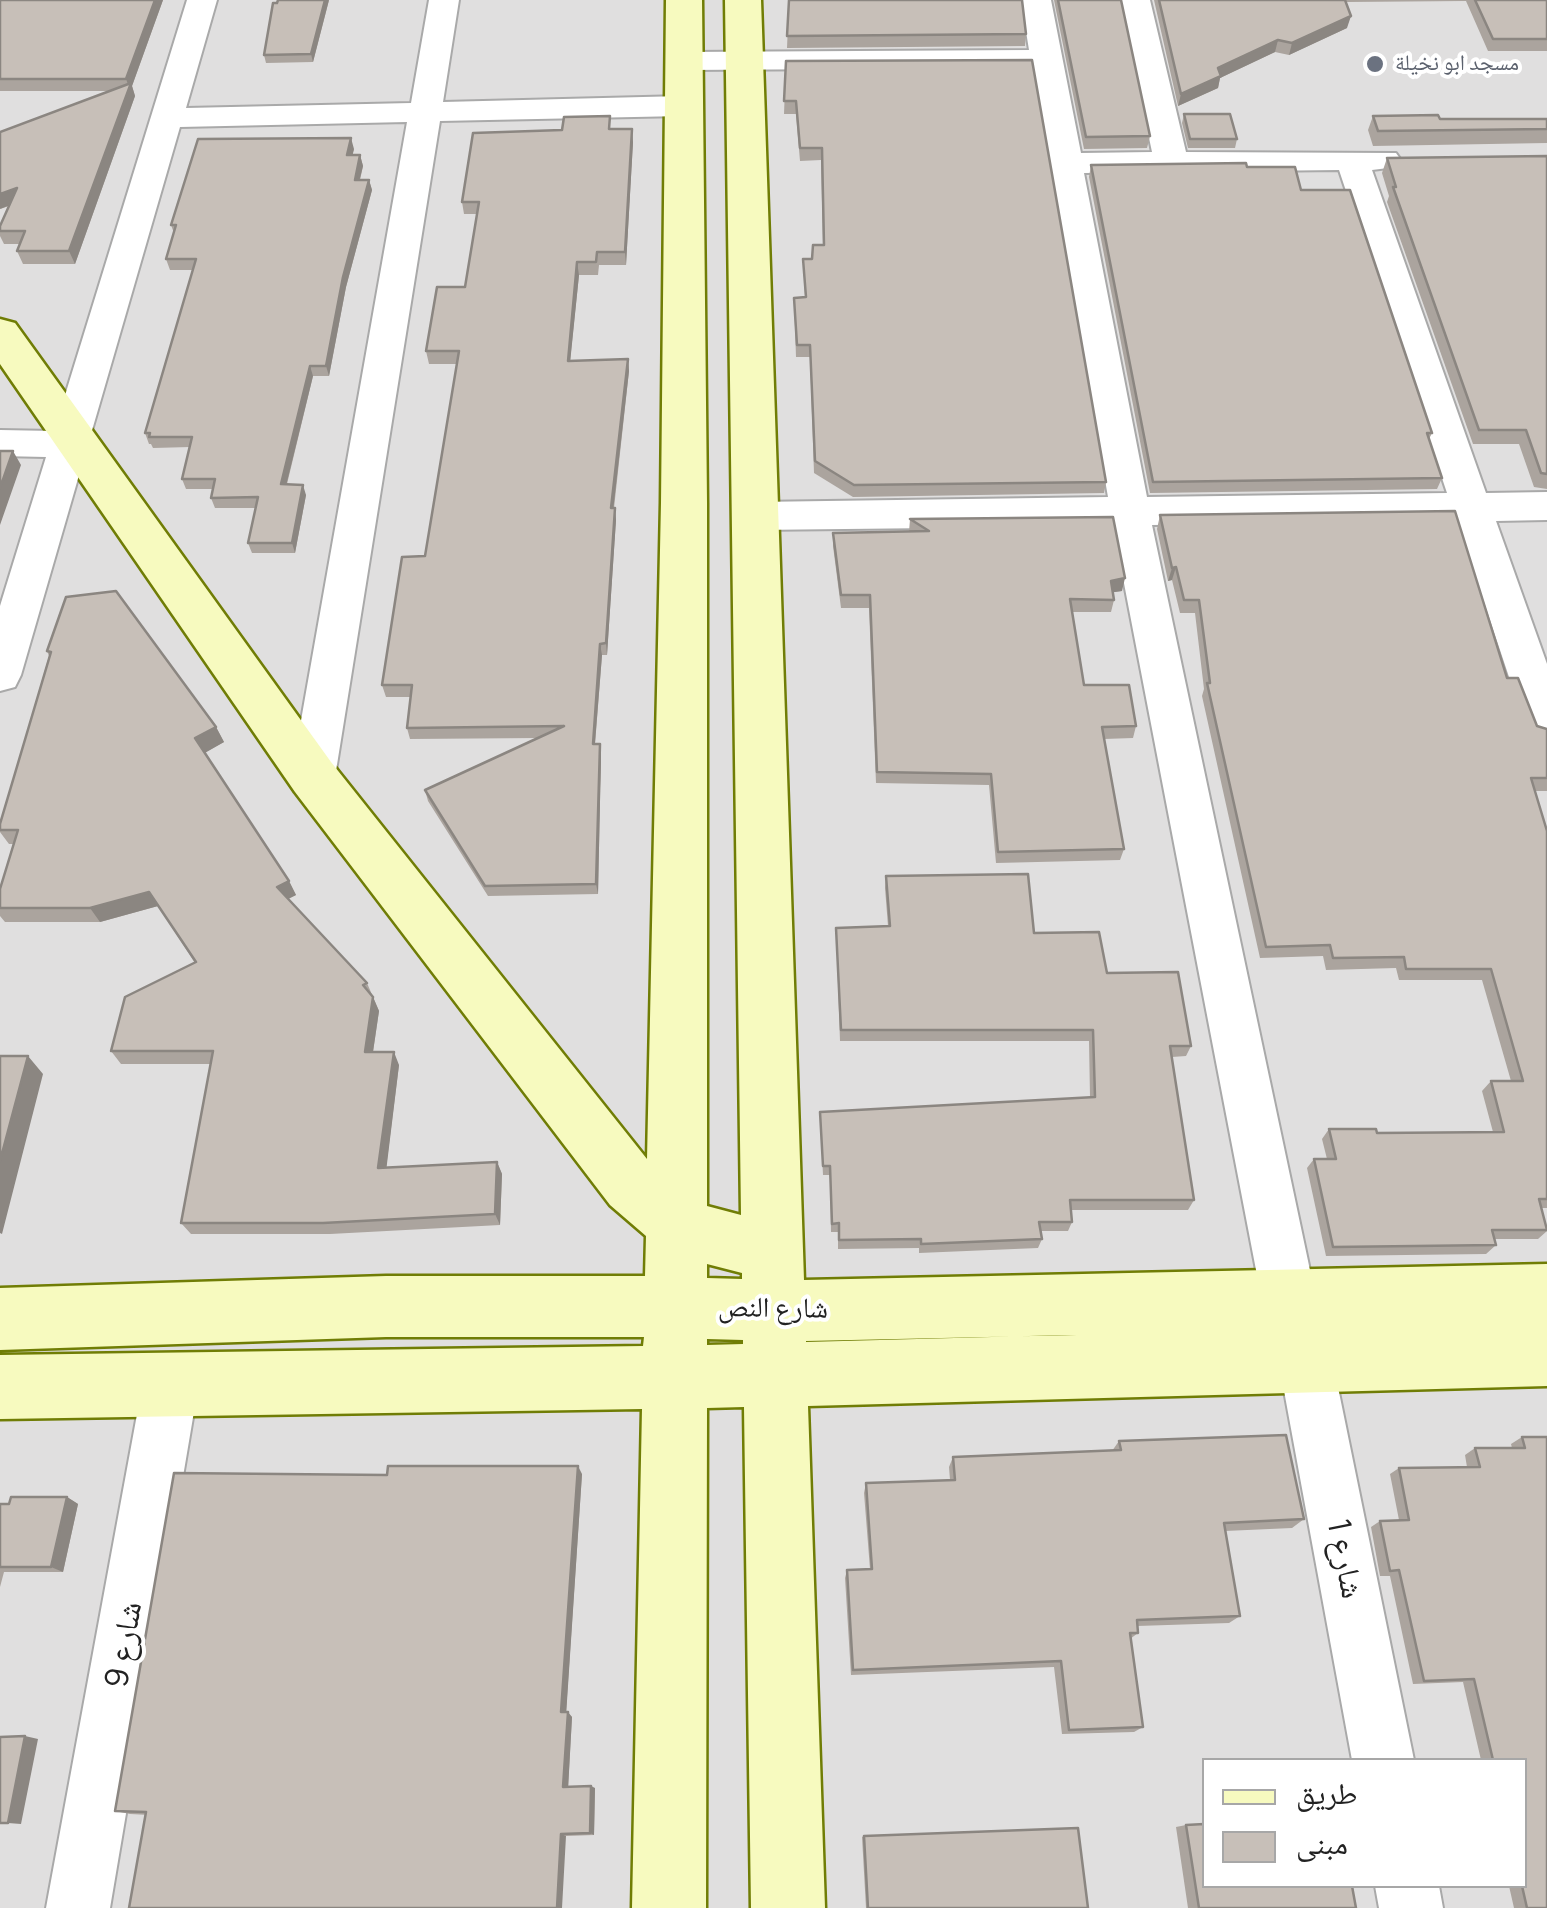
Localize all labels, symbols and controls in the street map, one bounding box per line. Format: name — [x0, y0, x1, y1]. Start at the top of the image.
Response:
place label: مسجد ابو نخيلة — [1395, 51, 1519, 77]
marker: مسجد ابو نخيلة — [1364, 53, 1386, 75]
street label: شارع النص — [718, 1291, 828, 1327]
street label: شارع 1 — [1318, 1516, 1370, 1602]
street label: شارع 9 — [99, 1599, 151, 1691]
legend — [1202, 1758, 1527, 1888]
text: طريق — [1296, 1772, 1357, 1813]
text: مبنى — [1296, 1822, 1348, 1863]

